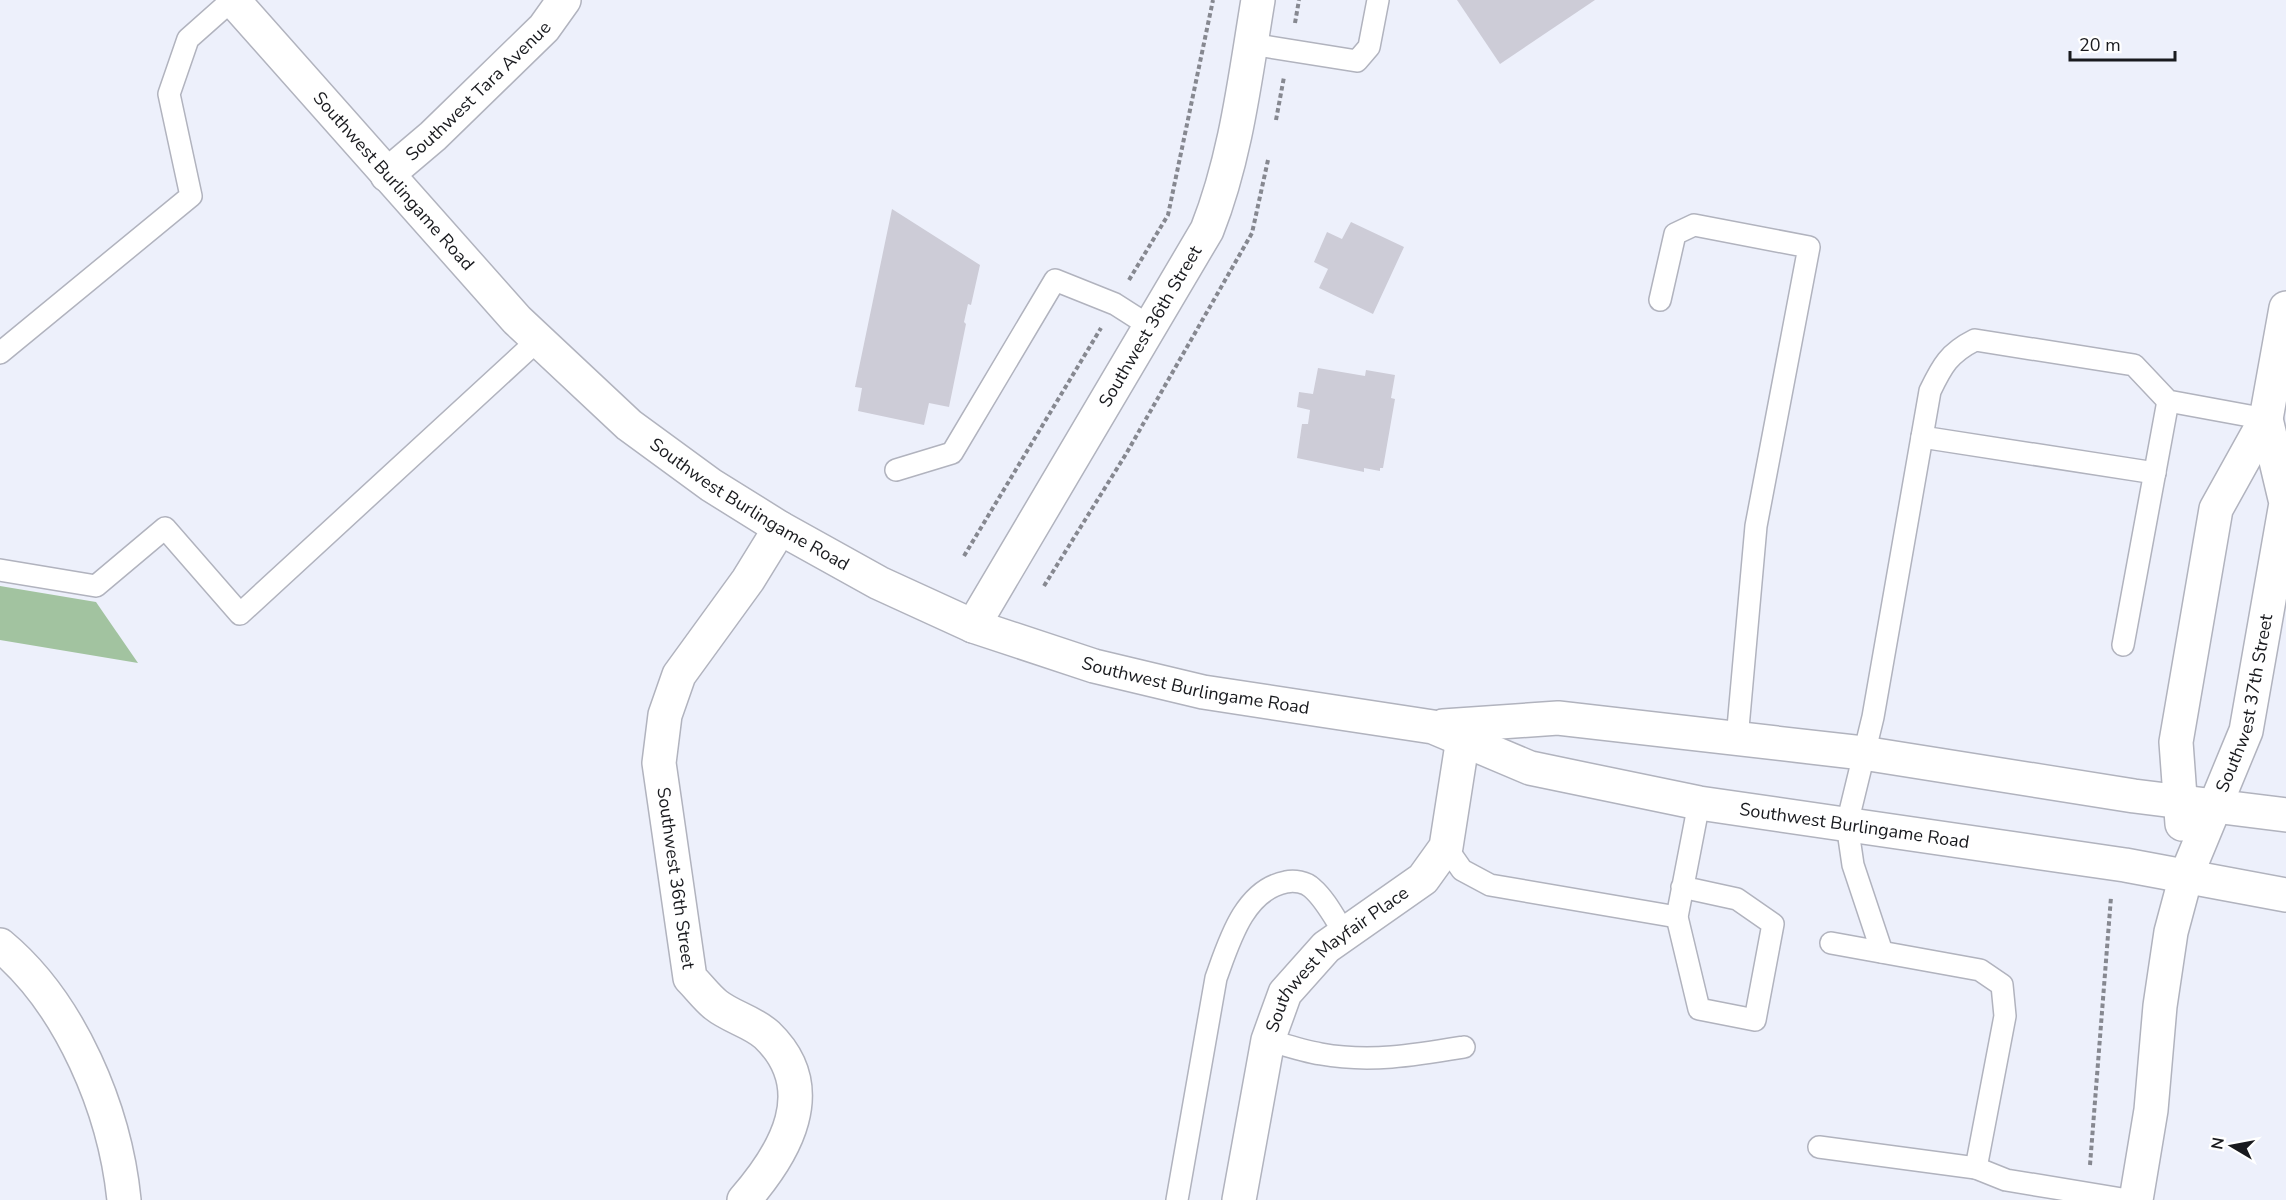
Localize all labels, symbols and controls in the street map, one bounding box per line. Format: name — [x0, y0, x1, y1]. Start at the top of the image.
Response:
street label: Southwest Tara Avenue — [400, 17, 557, 166]
scale bar — [2070, 24, 2175, 62]
text: 20 m — [2079, 33, 2121, 57]
street label: Southwest Burlingame Road — [308, 86, 480, 276]
street label: Southwest 36th Street — [1093, 241, 1207, 412]
street label: Southwest Burlingame Road — [645, 432, 854, 576]
street label: Southwest 37th Street — [2210, 611, 2278, 796]
street label: Southwest Burlingame Road — [1079, 651, 1311, 720]
street label: Southwest 36th Street — [651, 785, 701, 971]
street label: Southwest Burlingame Road — [1738, 797, 1971, 854]
street label: Southwest Mayfair Place — [1260, 881, 1413, 1036]
north arrow — [2202, 1116, 2262, 1176]
text: N — [2206, 1136, 2230, 1151]

